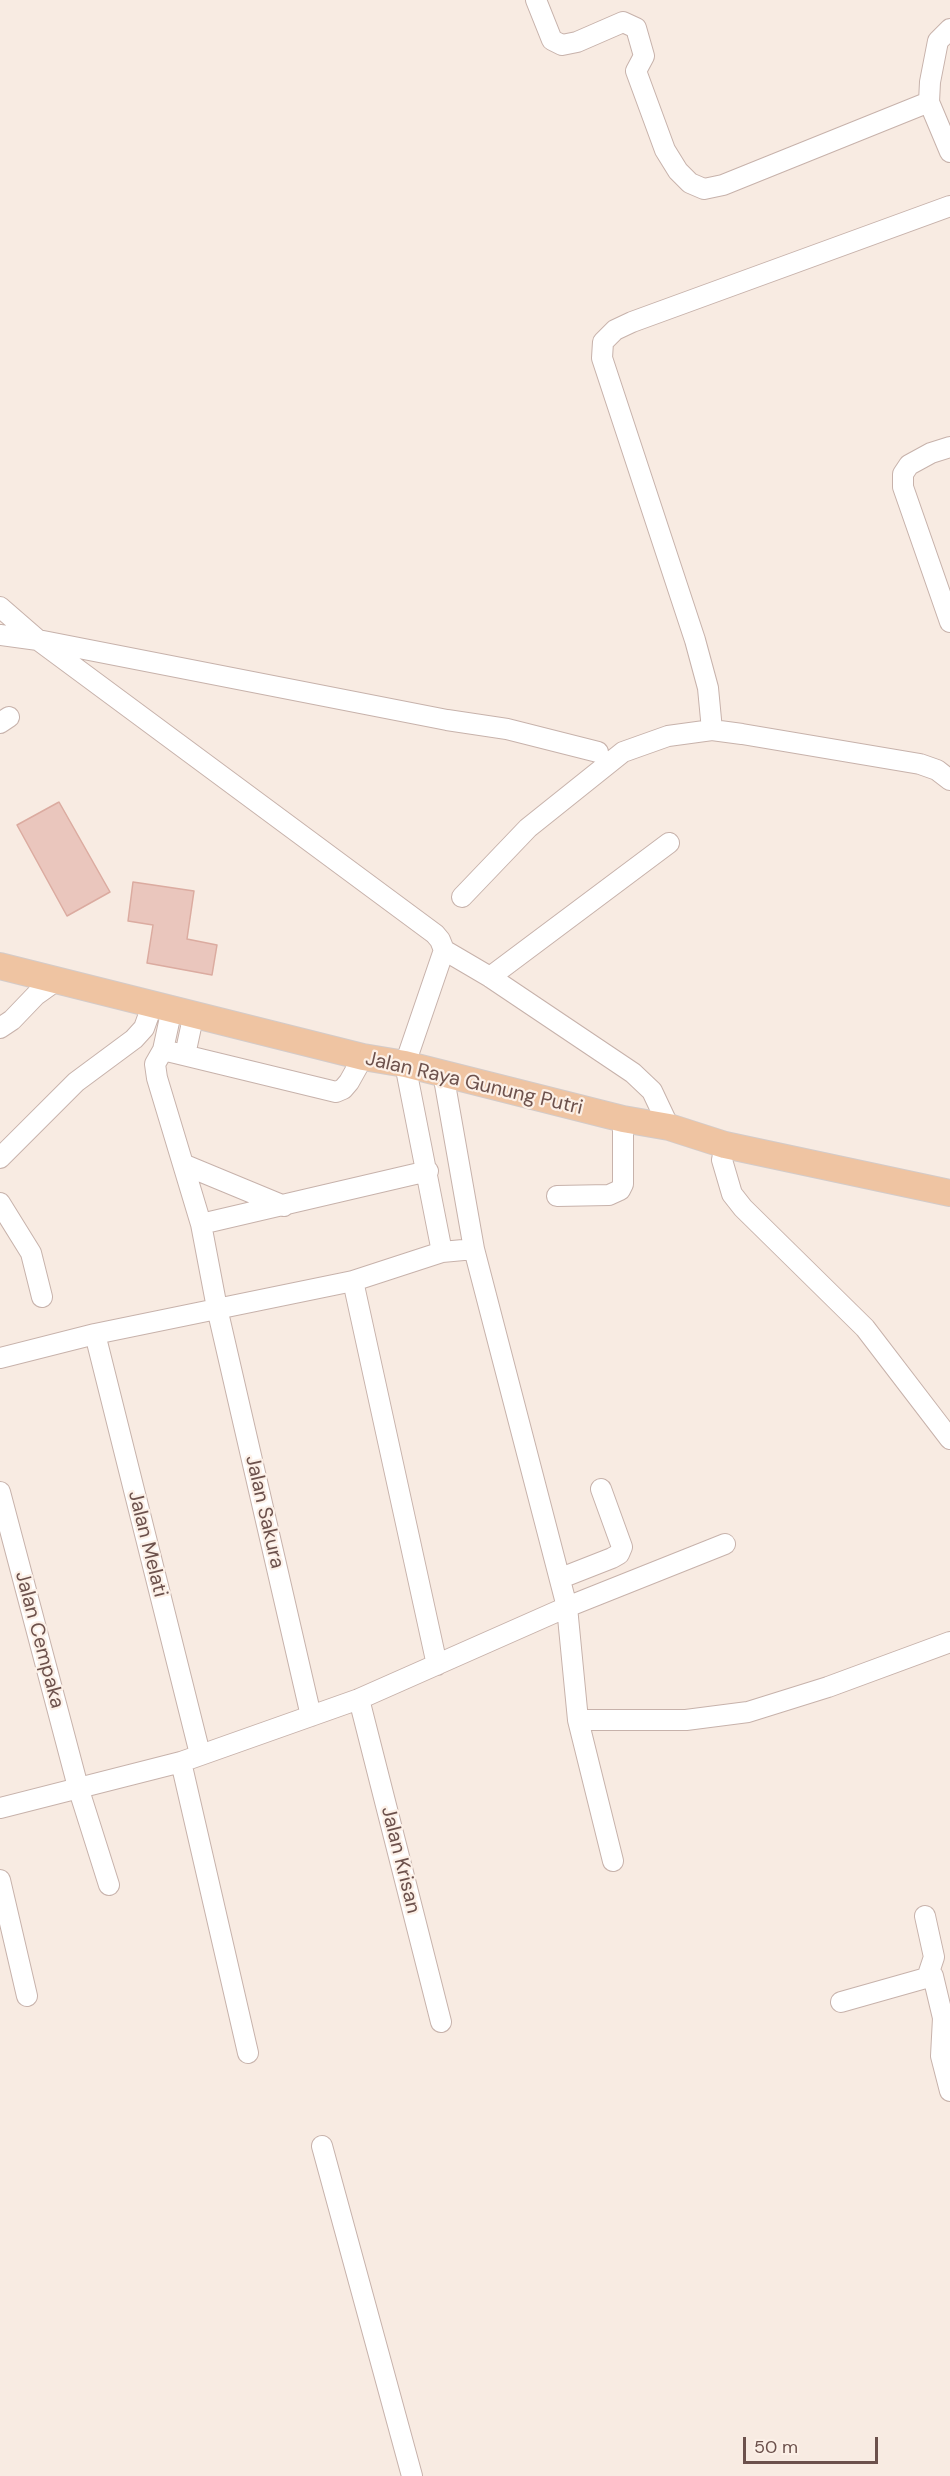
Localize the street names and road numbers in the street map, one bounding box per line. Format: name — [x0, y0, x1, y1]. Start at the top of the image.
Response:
street label: Jalan Raya Gunung Putri — [363, 1047, 585, 1121]
street label: Jalan Sakura — [239, 1453, 289, 1571]
street label: Jalan Melati — [122, 1488, 172, 1600]
street label: Jalan Cempaka — [9, 1569, 69, 1711]
street label: Jalan Krisan — [375, 1804, 425, 1916]

